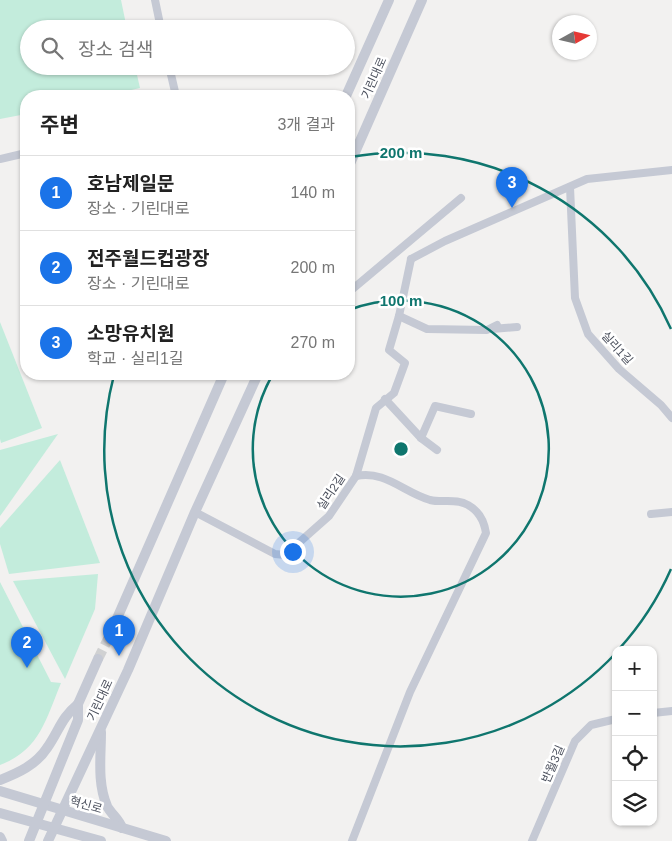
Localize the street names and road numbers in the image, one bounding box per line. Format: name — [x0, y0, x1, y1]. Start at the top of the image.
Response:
street label: 기린대로 — [359, 55, 389, 101]
street label: 실리1길 — [598, 329, 636, 367]
street label: 실리2길 — [314, 472, 348, 512]
street label: 기린대로 — [84, 677, 116, 723]
street label: 반월3길 — [539, 743, 567, 785]
street label: 혁신로 — [68, 794, 104, 816]

